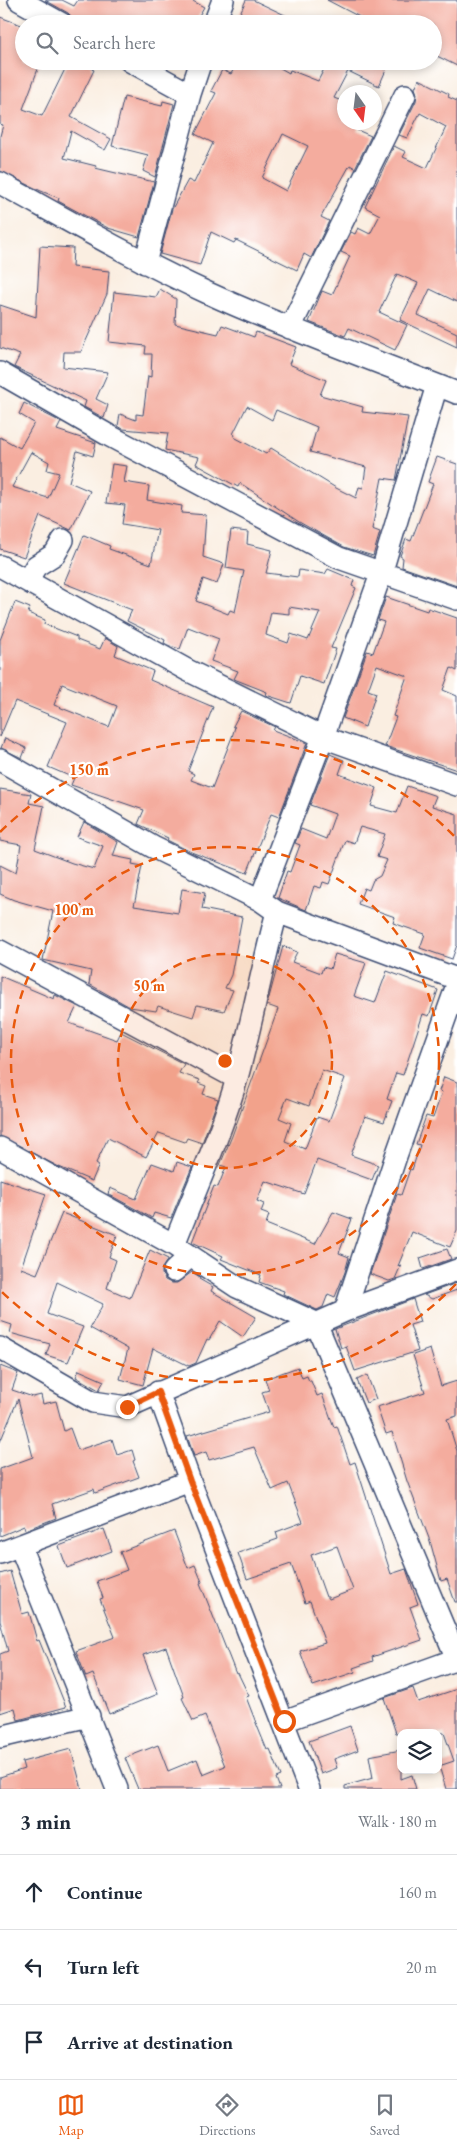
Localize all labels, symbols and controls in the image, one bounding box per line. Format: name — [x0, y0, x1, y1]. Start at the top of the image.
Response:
search box — [15, 15, 442, 70]
icon: search — [33, 29, 61, 57]
text: Search here — [73, 30, 155, 55]
north arrow — [337, 85, 382, 130]
text: 150 m — [69, 760, 109, 779]
text: 100 m — [54, 900, 94, 919]
text: 50 m — [133, 976, 165, 995]
centre of rings — [216, 1052, 234, 1070]
route end — [116, 1396, 139, 1419]
route start — [273, 1710, 296, 1733]
map controls — [397, 1729, 442, 1774]
button: layers — [397, 1729, 442, 1774]
text: 3 min — [20, 1808, 71, 1835]
text: Walk · 180 m — [358, 1811, 437, 1832]
icon: ahead — [20, 1878, 48, 1906]
text: Continue — [67, 1880, 142, 1905]
text: 160 m — [398, 1882, 437, 1903]
icon: left — [20, 1953, 48, 1981]
text: Turn left — [67, 1955, 139, 1980]
text: 20 m — [406, 1957, 437, 1978]
icon: arrive — [20, 2028, 48, 2056]
text: Arrive at destination — [67, 2030, 233, 2055]
tab: Map — [57, 2091, 85, 2139]
tab: Directions — [199, 2091, 256, 2139]
tab: Saved — [370, 2091, 400, 2139]

